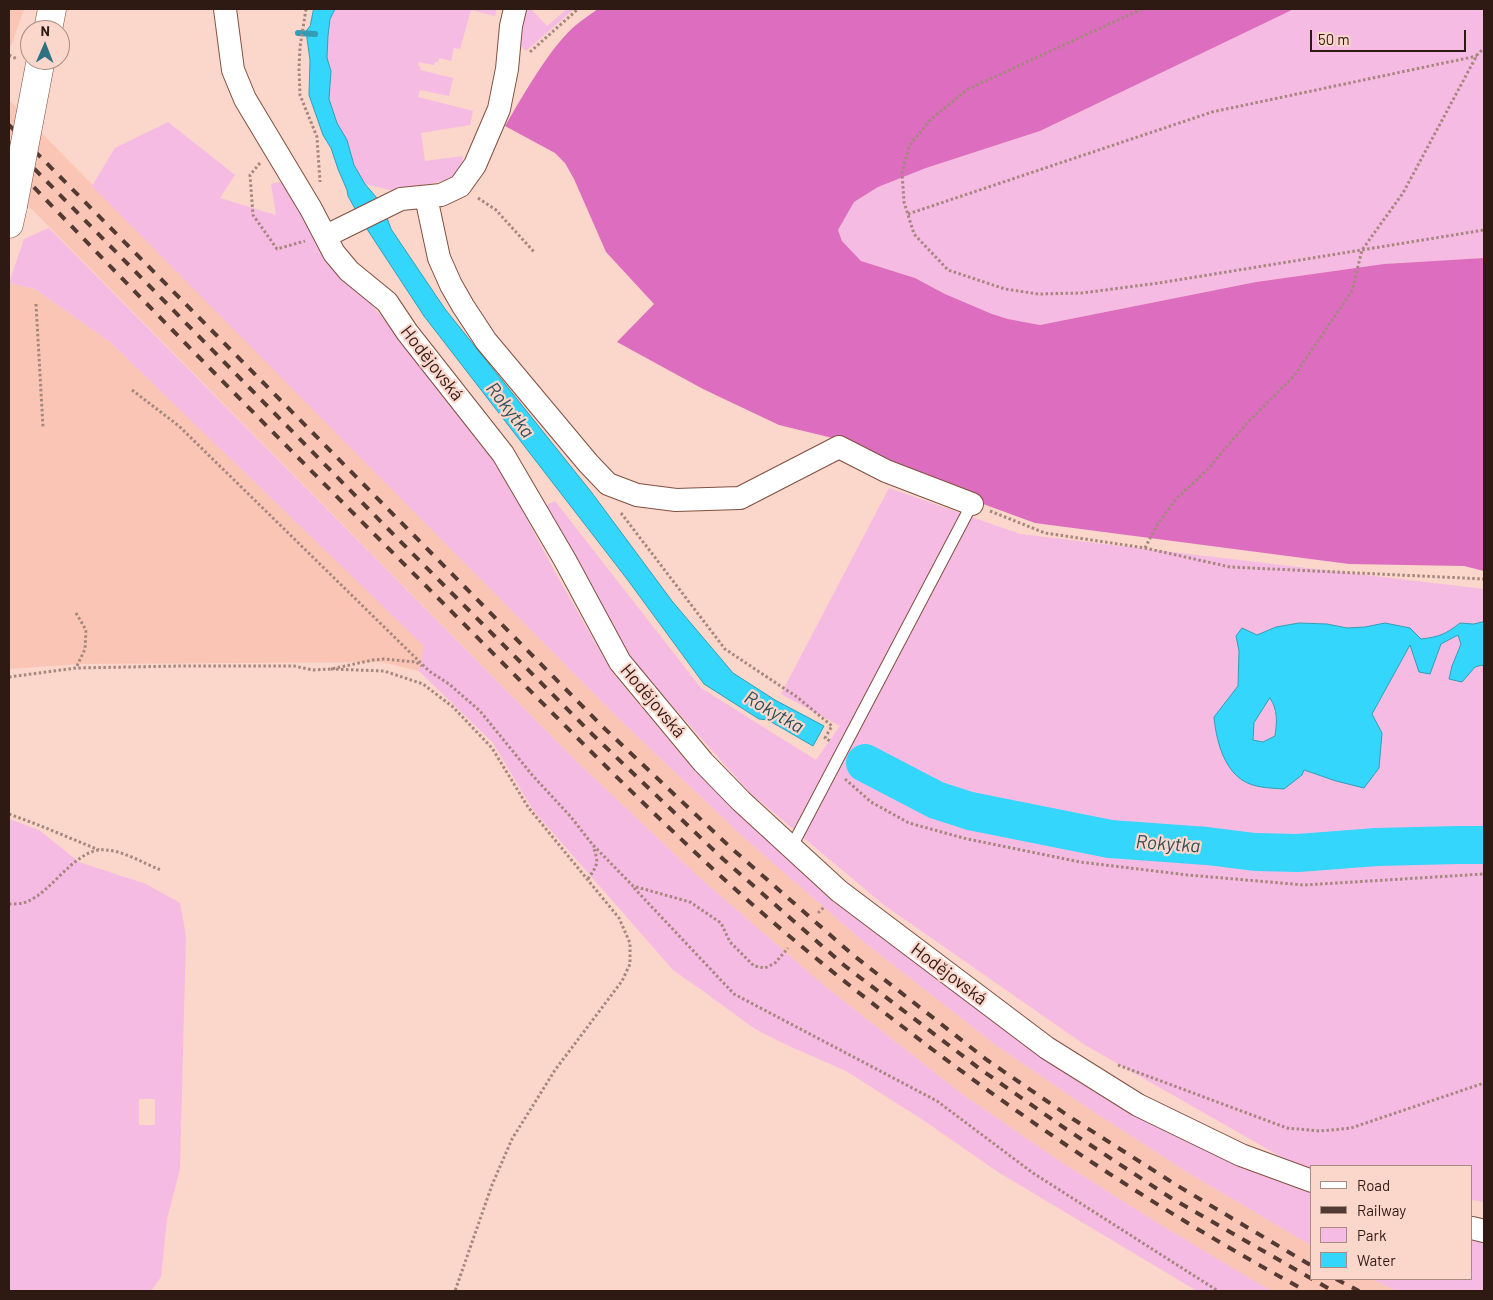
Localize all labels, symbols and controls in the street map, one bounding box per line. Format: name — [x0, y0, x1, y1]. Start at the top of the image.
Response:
north arrow — [20, 20, 70, 70]
scale bar — [1313, 20, 1469, 52]
text: N — [40, 22, 50, 39]
text: 50 m — [1318, 30, 1350, 48]
street label: Hodějovská — [396, 321, 468, 405]
water label: Rokytka — [481, 377, 539, 443]
street label: Hodějovská — [616, 660, 690, 742]
water label: Rokytka — [740, 686, 808, 738]
water label: Rokytka — [1135, 830, 1201, 858]
street label: Hodějovská — [907, 938, 991, 1010]
legend — [1310, 1165, 1473, 1280]
text: Road — [1357, 1176, 1390, 1194]
text: Railway — [1357, 1201, 1406, 1219]
text: Park — [1357, 1226, 1386, 1244]
text: Water — [1357, 1251, 1396, 1269]

